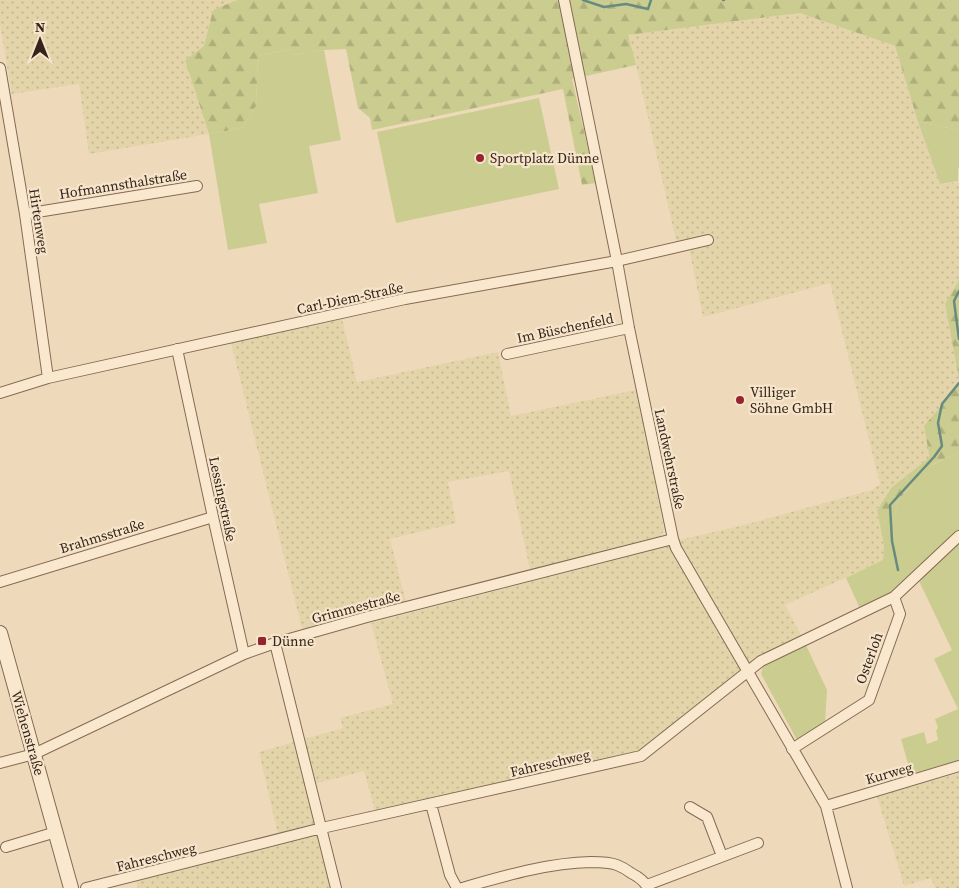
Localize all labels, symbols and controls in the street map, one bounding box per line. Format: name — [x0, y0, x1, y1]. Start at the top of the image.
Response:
north arrow — [15, 15, 65, 65]
text: N — [35, 17, 45, 37]
place label: Sportplatz Dünne — [490, 148, 599, 168]
marker: Sportplatz Dünne — [474, 152, 486, 164]
street label: Hofmannsthalstraße — [58, 164, 188, 204]
street label: Hirtenweg — [24, 187, 54, 255]
street label: Carl-Diem-Straße — [295, 277, 405, 319]
street label: Im Büschenfeld — [515, 308, 615, 348]
place label: Villiger Söhne GmbH — [750, 382, 833, 418]
marker: Villiger Söhne GmbH — [734, 394, 746, 406]
street label: Landwehrstraße — [650, 407, 690, 511]
street label: Lessingstraße — [204, 455, 242, 543]
street label: Brahmsstraße — [57, 514, 147, 558]
street label: Grimmestraße — [309, 586, 403, 628]
street label: Osterloh — [850, 629, 888, 687]
place label: Dünne — [272, 631, 314, 651]
marker: Dünne — [256, 635, 268, 647]
street label: Wiehenstraße — [6, 688, 50, 778]
street label: Fahreschweg — [508, 744, 592, 782]
street label: Kurweg — [863, 757, 915, 789]
street label: Fahreschweg — [114, 837, 198, 877]

